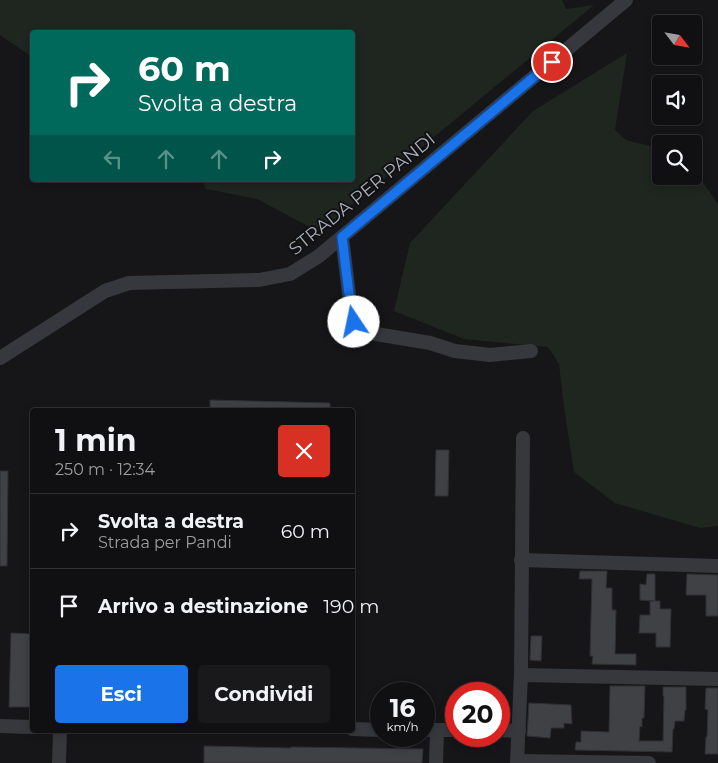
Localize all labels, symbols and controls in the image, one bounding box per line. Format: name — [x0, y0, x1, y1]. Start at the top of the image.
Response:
north arrow — [652, 15, 702, 65]
map controls — [652, 15, 702, 185]
pin — [531, 41, 573, 83]
text: 60 m — [138, 47, 231, 90]
icon: arrive — [538, 48, 566, 76]
icon: right — [55, 50, 120, 115]
button: sound — [652, 75, 702, 125]
text: Svolta a destra — [138, 90, 297, 117]
street label: STRADA PER PANDI — [284, 128, 440, 260]
button: search — [652, 135, 702, 185]
icon: left — [99, 145, 127, 173]
icon: ahead — [152, 145, 180, 173]
icon: ahead — [205, 145, 233, 173]
icon: right — [258, 145, 286, 173]
position arrow — [327, 295, 379, 347]
text: 1 min — [55, 422, 136, 459]
button: close — [278, 425, 330, 477]
text: 250 m · 12:34 — [55, 460, 155, 479]
text: Svolta a destra — [98, 510, 244, 533]
icon: right — [55, 517, 83, 545]
text: 60 m — [281, 520, 330, 543]
text: Strada per Pandi — [98, 533, 232, 552]
icon: arrive — [55, 592, 83, 620]
text: Arrivo a destinazione — [98, 595, 308, 618]
text: 190 m — [323, 595, 379, 618]
button: Esci — [55, 665, 188, 723]
button: Condividi — [198, 665, 330, 723]
speed limit sign: 20 — [445, 682, 510, 747]
text: 16 — [390, 693, 415, 723]
text: km/h — [386, 719, 419, 734]

